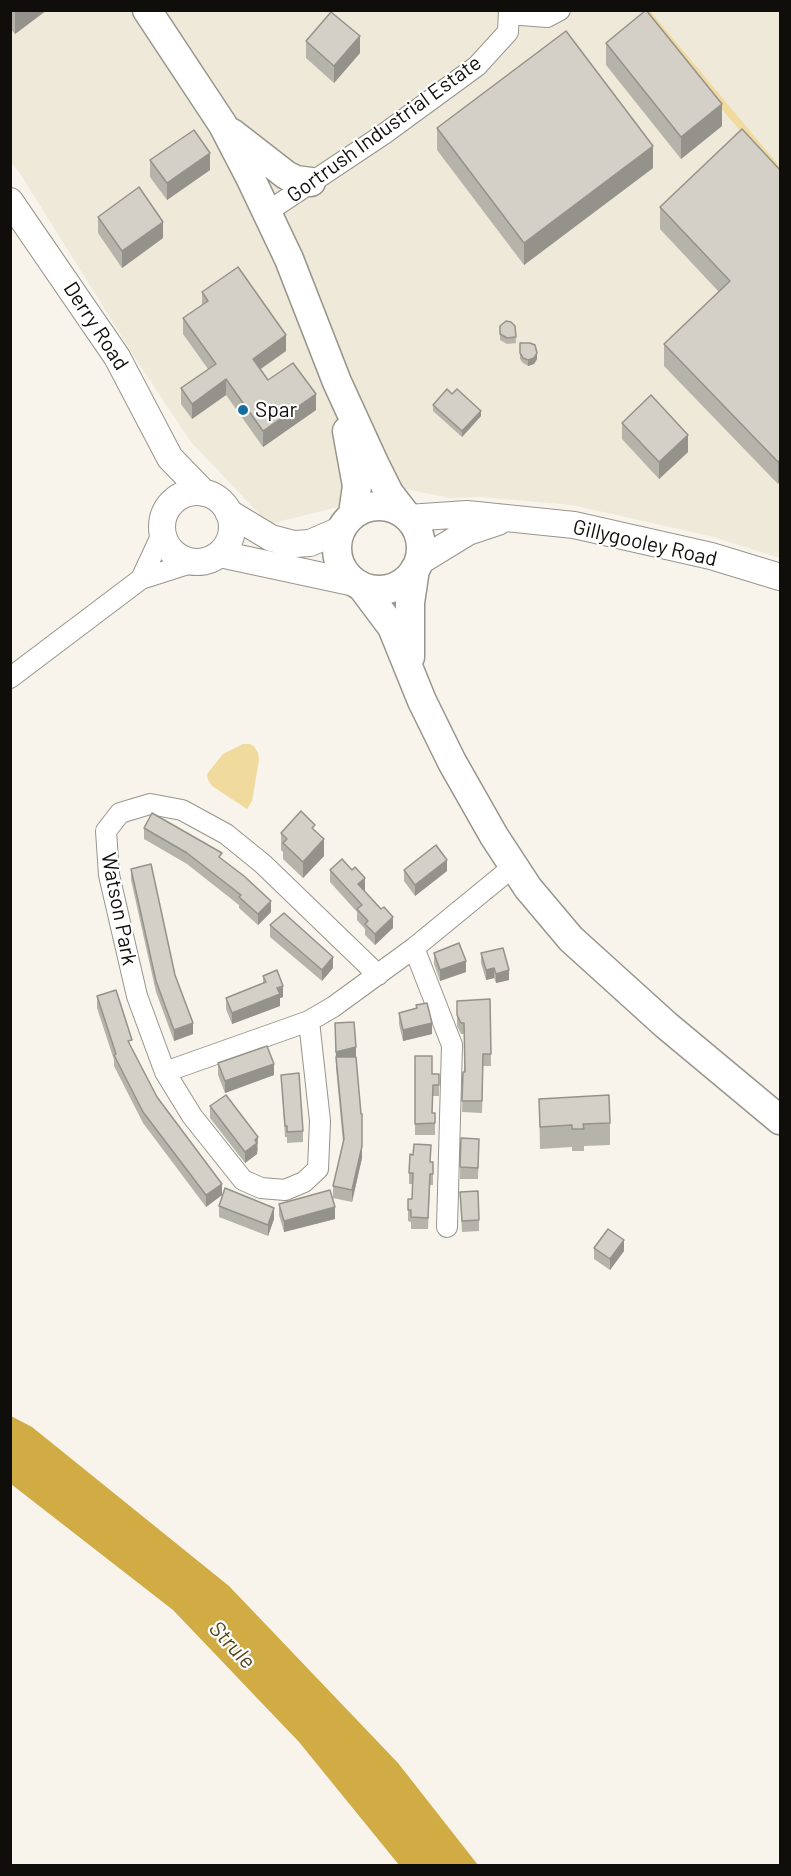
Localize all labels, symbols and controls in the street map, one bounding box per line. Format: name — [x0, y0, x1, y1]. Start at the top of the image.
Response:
street label: Gortrush Industrial Estate — [282, 50, 486, 208]
street label: Derry Road — [58, 277, 134, 375]
place label: Spar — [255, 397, 297, 423]
marker: Spar — [236, 403, 250, 417]
street label: Gillygooley Road — [570, 514, 720, 572]
street label: Watson Park — [96, 851, 142, 967]
water label: Strule — [203, 1616, 261, 1674]

